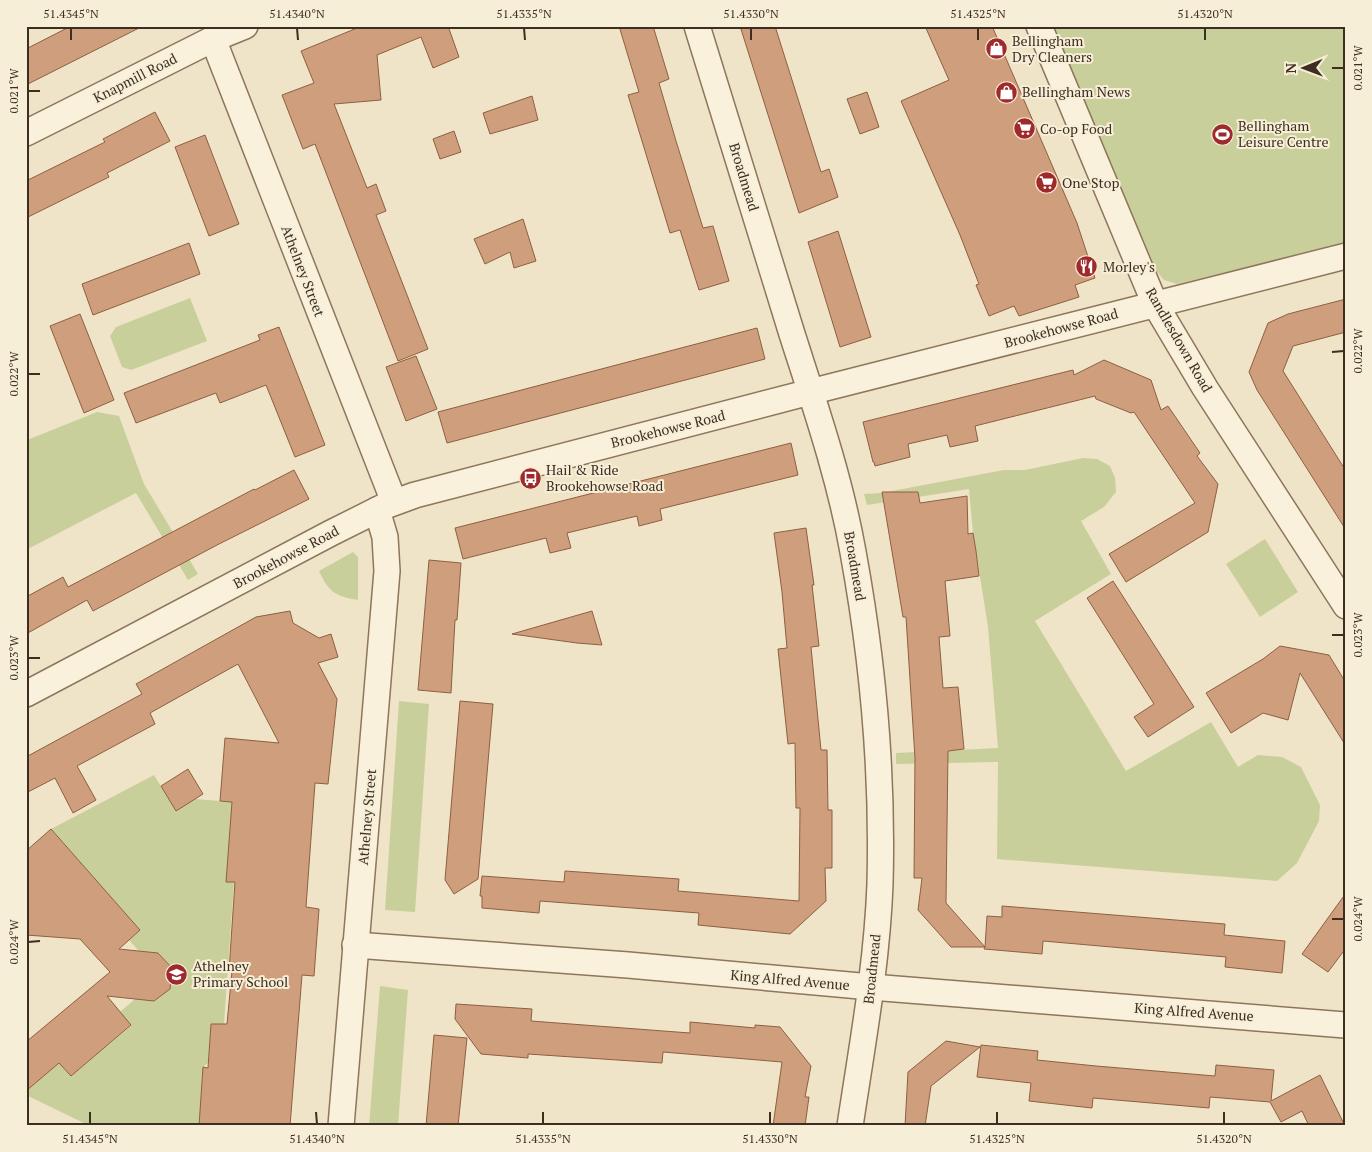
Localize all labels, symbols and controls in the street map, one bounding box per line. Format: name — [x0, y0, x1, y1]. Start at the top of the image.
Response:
text: 51.4345°N — [43, 6, 99, 21]
text: 51.4340°N — [269, 6, 325, 21]
text: 51.4335°N — [496, 6, 552, 21]
text: 51.4330°N — [723, 6, 779, 21]
text: 51.4325°N — [950, 6, 1006, 21]
text: 51.4320°N — [1177, 6, 1233, 21]
place label: Bellingham Dry Cleaners — [1012, 31, 1092, 66]
shop icon: Bellingham Dry Cleaners — [984, 37, 1008, 61]
north arrow — [1280, 42, 1330, 92]
text: 0.021°W — [1350, 45, 1365, 91]
street label: Knapmill Road — [90, 48, 180, 107]
text: N — [1281, 62, 1300, 74]
text: 0.021°W — [6, 68, 21, 114]
shop icon: Bellingham News — [994, 80, 1018, 104]
place label: Bellingham News — [1022, 82, 1130, 101]
place label: Bellingham Leisure Centre — [1238, 116, 1329, 151]
supermarket icon: Co-op Food — [1012, 117, 1036, 141]
place label: Co-op Food — [1040, 119, 1113, 138]
sports icon: Bellingham Leisure Centre — [1210, 122, 1234, 146]
street label: Broadmead — [725, 140, 764, 214]
supermarket icon: One Stop — [1034, 171, 1058, 195]
place label: One Stop — [1062, 173, 1120, 192]
street label: Athelney Street — [277, 222, 330, 320]
restaurant icon: Morley's — [1075, 255, 1099, 279]
place label: Morley's — [1103, 257, 1155, 276]
street label: Randlesdown Road — [1142, 284, 1217, 396]
street label: Brookehowse Road — [1002, 303, 1120, 352]
text: 0.022°W — [1350, 328, 1365, 374]
text: 0.022°W — [6, 351, 21, 397]
street label: Brookehowse Road — [609, 405, 727, 452]
place label: Hail & Ride Brookehowse Road — [546, 460, 664, 495]
bus stop icon: Hail & Ride Brookehowse Road — [518, 466, 542, 490]
street label: Brookehowse Road — [230, 521, 342, 592]
street label: Broadmead — [840, 530, 871, 603]
text: 0.023°W — [1350, 612, 1365, 658]
text: 0.023°W — [6, 635, 21, 681]
street label: Athelney Street — [353, 767, 380, 866]
text: 0.024°W — [1350, 896, 1365, 942]
text: 0.024°W — [6, 919, 21, 965]
street label: Broadmead — [858, 933, 885, 1005]
place label: Athelney Primary School — [193, 956, 288, 991]
school or university icon: Athelney Primary School — [165, 962, 189, 986]
street label: King Alfred Avenue — [730, 965, 851, 994]
street label: King Alfred Avenue — [1134, 998, 1254, 1025]
text: 51.4345°N — [62, 1131, 118, 1146]
text: 51.4340°N — [289, 1131, 345, 1146]
text: 51.4335°N — [515, 1131, 571, 1146]
text: 51.4330°N — [742, 1131, 798, 1146]
text: 51.4325°N — [969, 1131, 1025, 1146]
text: 51.4320°N — [1196, 1131, 1252, 1146]

